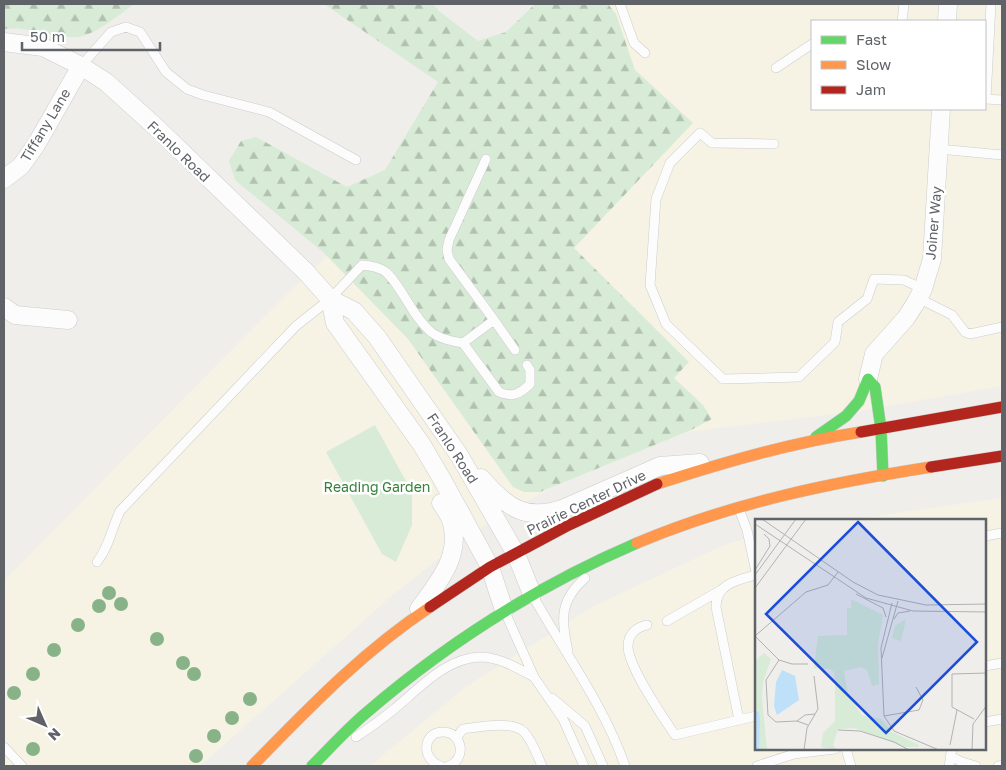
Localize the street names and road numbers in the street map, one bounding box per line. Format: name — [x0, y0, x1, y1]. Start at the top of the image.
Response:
street label: Tiffany Lane — [16, 85, 74, 165]
street label: Franlo Road — [144, 117, 214, 185]
street label: Joiner Way — [921, 185, 945, 261]
street label: Franlo Road — [424, 410, 482, 486]
street label: Prairie Center Drive — [524, 466, 648, 538]

